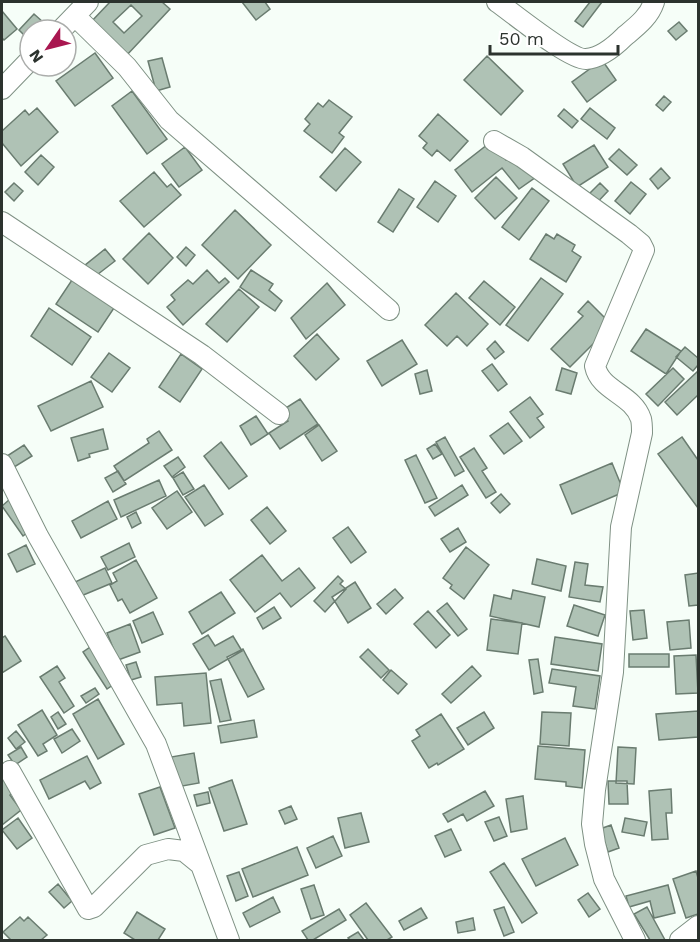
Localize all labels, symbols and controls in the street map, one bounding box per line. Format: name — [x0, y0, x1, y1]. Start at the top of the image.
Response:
north arrow — [18, 18, 78, 78]
scale bar — [490, 18, 618, 56]
text: 50 m — [499, 28, 544, 49]
text: N — [25, 46, 47, 67]

